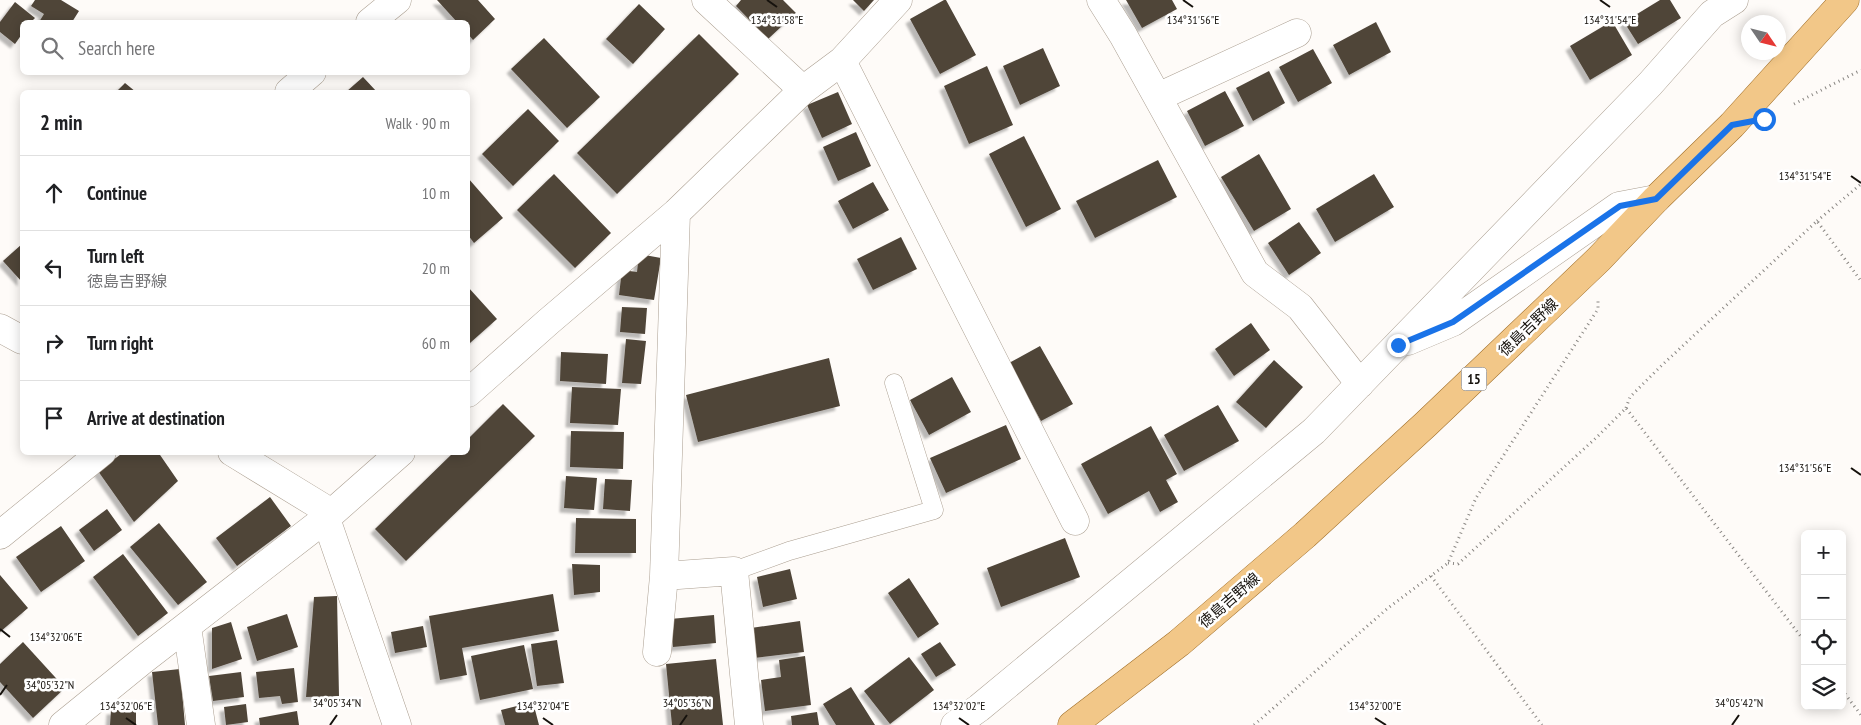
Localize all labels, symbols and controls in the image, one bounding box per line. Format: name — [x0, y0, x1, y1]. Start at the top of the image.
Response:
text: 134°31'58"E — [751, 12, 803, 27]
text: 134°31'56"E — [1167, 12, 1219, 27]
text: 134°31'54"E — [1584, 12, 1636, 27]
north arrow — [1741, 15, 1786, 60]
search box — [20, 20, 470, 75]
icon: search — [38, 34, 66, 62]
text: Search here — [78, 36, 155, 60]
route start — [1753, 108, 1776, 131]
text: 2 min — [40, 109, 82, 136]
text: Walk · 90 m — [385, 113, 450, 133]
text: 134°31'54"E — [1779, 168, 1831, 183]
icon: ahead — [40, 179, 68, 207]
text: Continue — [87, 181, 147, 205]
text: 10 m — [422, 183, 450, 203]
text: Turn left — [87, 244, 144, 268]
icon: left — [40, 254, 68, 282]
text: 20 m — [422, 258, 450, 278]
text: 徳島吉野線 — [87, 271, 167, 291]
street label: 徳島吉野線 — [1494, 294, 1562, 360]
icon: right — [40, 329, 68, 357]
text: Turn right — [87, 331, 153, 355]
text: 60 m — [422, 333, 450, 353]
route end — [1387, 334, 1410, 357]
road number: 15 — [1462, 368, 1486, 390]
icon: arrive — [40, 404, 68, 432]
text: Arrive at destination — [87, 406, 225, 430]
text: 134°31'56"E — [1779, 460, 1831, 475]
map controls — [1801, 530, 1846, 710]
button: + — [1801, 530, 1846, 575]
street label: 徳島吉野線 — [1194, 568, 1264, 632]
button: − — [1801, 575, 1846, 620]
button: locate — [1801, 620, 1846, 665]
text: 134°32'06"E — [30, 629, 82, 644]
button: layers — [1801, 665, 1846, 710]
text: 34°05'32"N — [26, 677, 74, 692]
text: 34°05'34"N — [313, 695, 361, 710]
text: 34°05'36"N — [663, 695, 711, 710]
text: 34°05'42"N — [1715, 695, 1763, 710]
text: 134°32'06"E — [100, 698, 152, 713]
text: 134°32'04"E — [517, 698, 569, 713]
text: 134°32'02"E — [933, 698, 985, 713]
text: 134°32'00"E — [1349, 698, 1401, 713]

